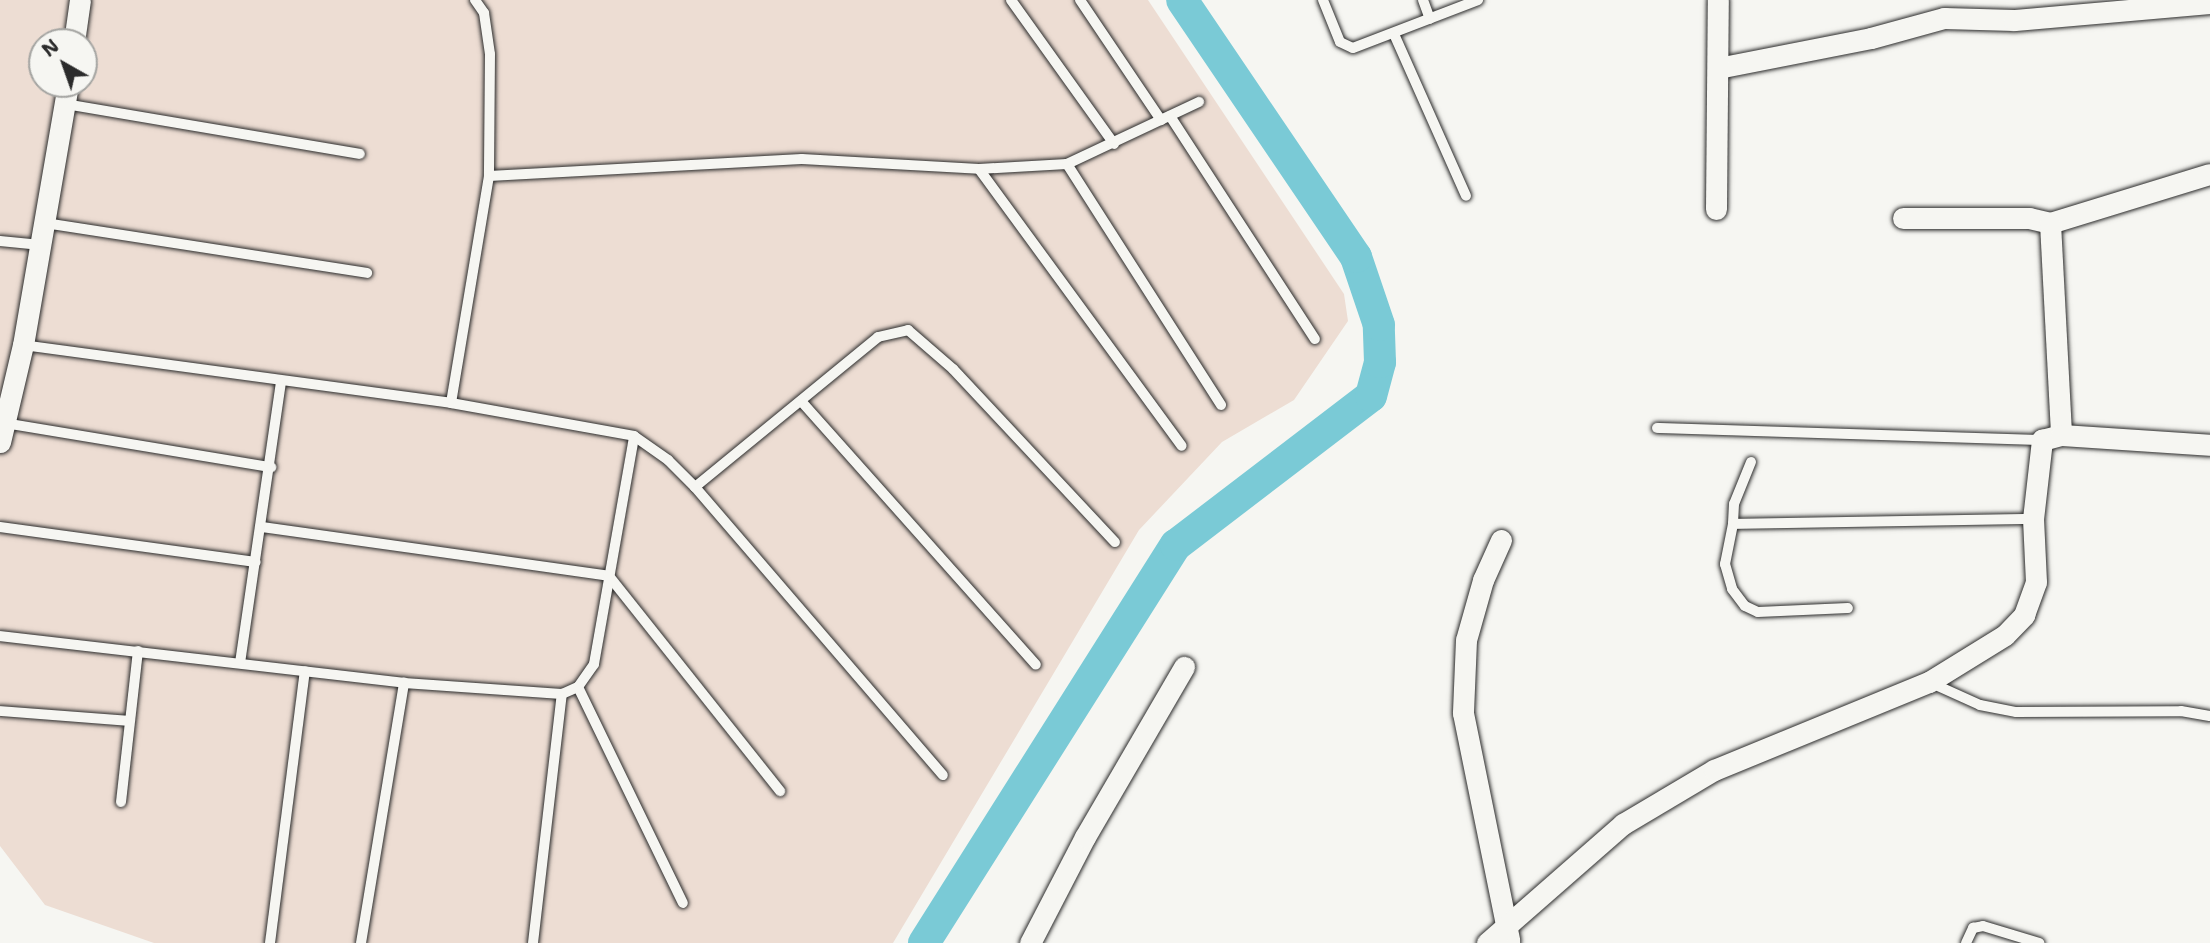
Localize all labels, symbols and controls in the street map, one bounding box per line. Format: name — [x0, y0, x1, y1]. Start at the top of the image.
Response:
north arrow — [28, 28, 98, 98]
text: N — [37, 34, 64, 62]

